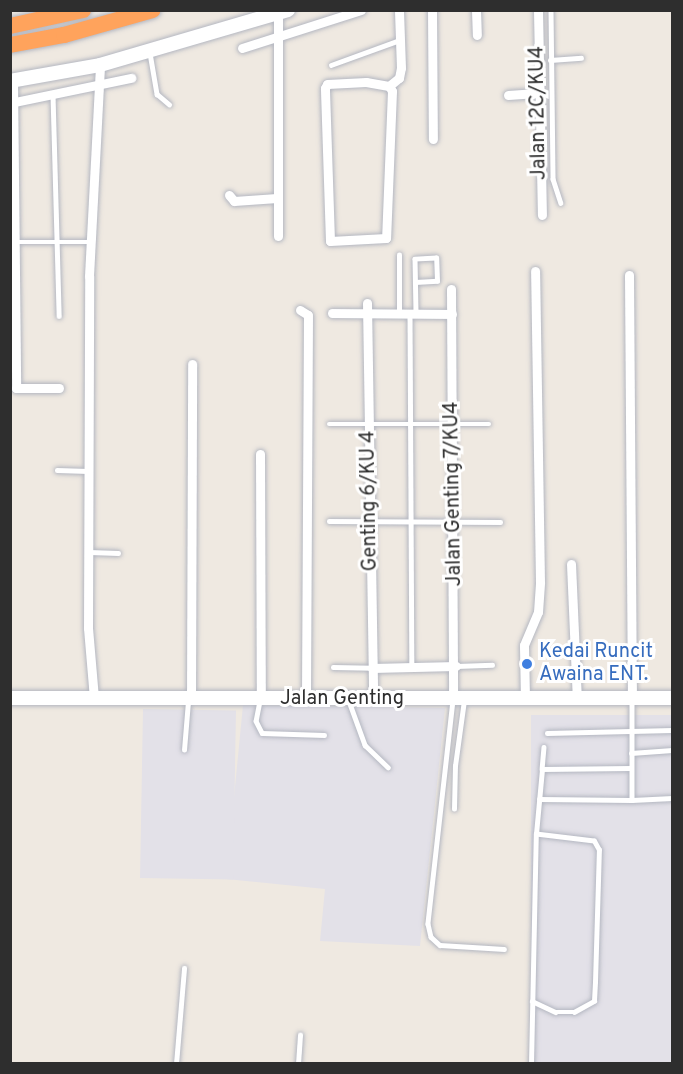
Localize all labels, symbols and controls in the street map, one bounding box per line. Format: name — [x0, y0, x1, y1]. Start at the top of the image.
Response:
street label: Jalan 12C/KU4 — [526, 46, 552, 180]
street label: Jalan Genting 7/KU4 — [440, 401, 468, 587]
street label: Genting 6/KU 4 — [357, 430, 383, 572]
place label: Kedai Runcit Awaina ENT. — [539, 640, 653, 687]
marker: Kedai Runcit Awaina ENT. — [520, 657, 534, 671]
street label: Jalan Genting — [280, 687, 404, 711]

